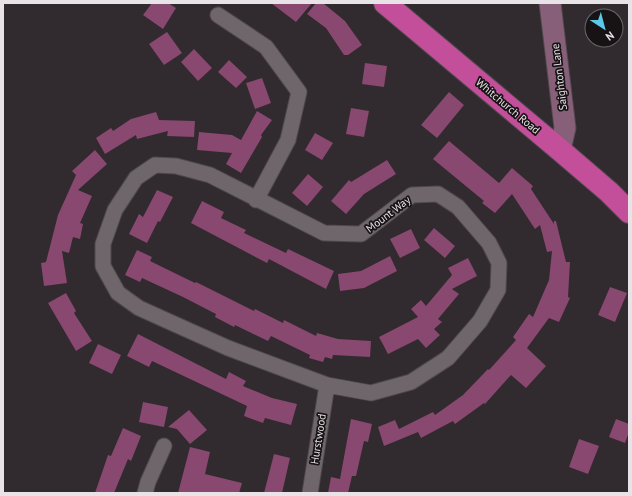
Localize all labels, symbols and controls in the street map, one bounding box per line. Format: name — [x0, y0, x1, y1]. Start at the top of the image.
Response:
north arrow — [584, 8, 624, 48]
text: N — [603, 28, 617, 44]
street label: Saighton Lane — [548, 42, 570, 111]
street label: Whitchurch Road — [473, 75, 543, 137]
street label: Mount Way — [363, 192, 414, 235]
street label: Hurstwood — [307, 413, 329, 465]

